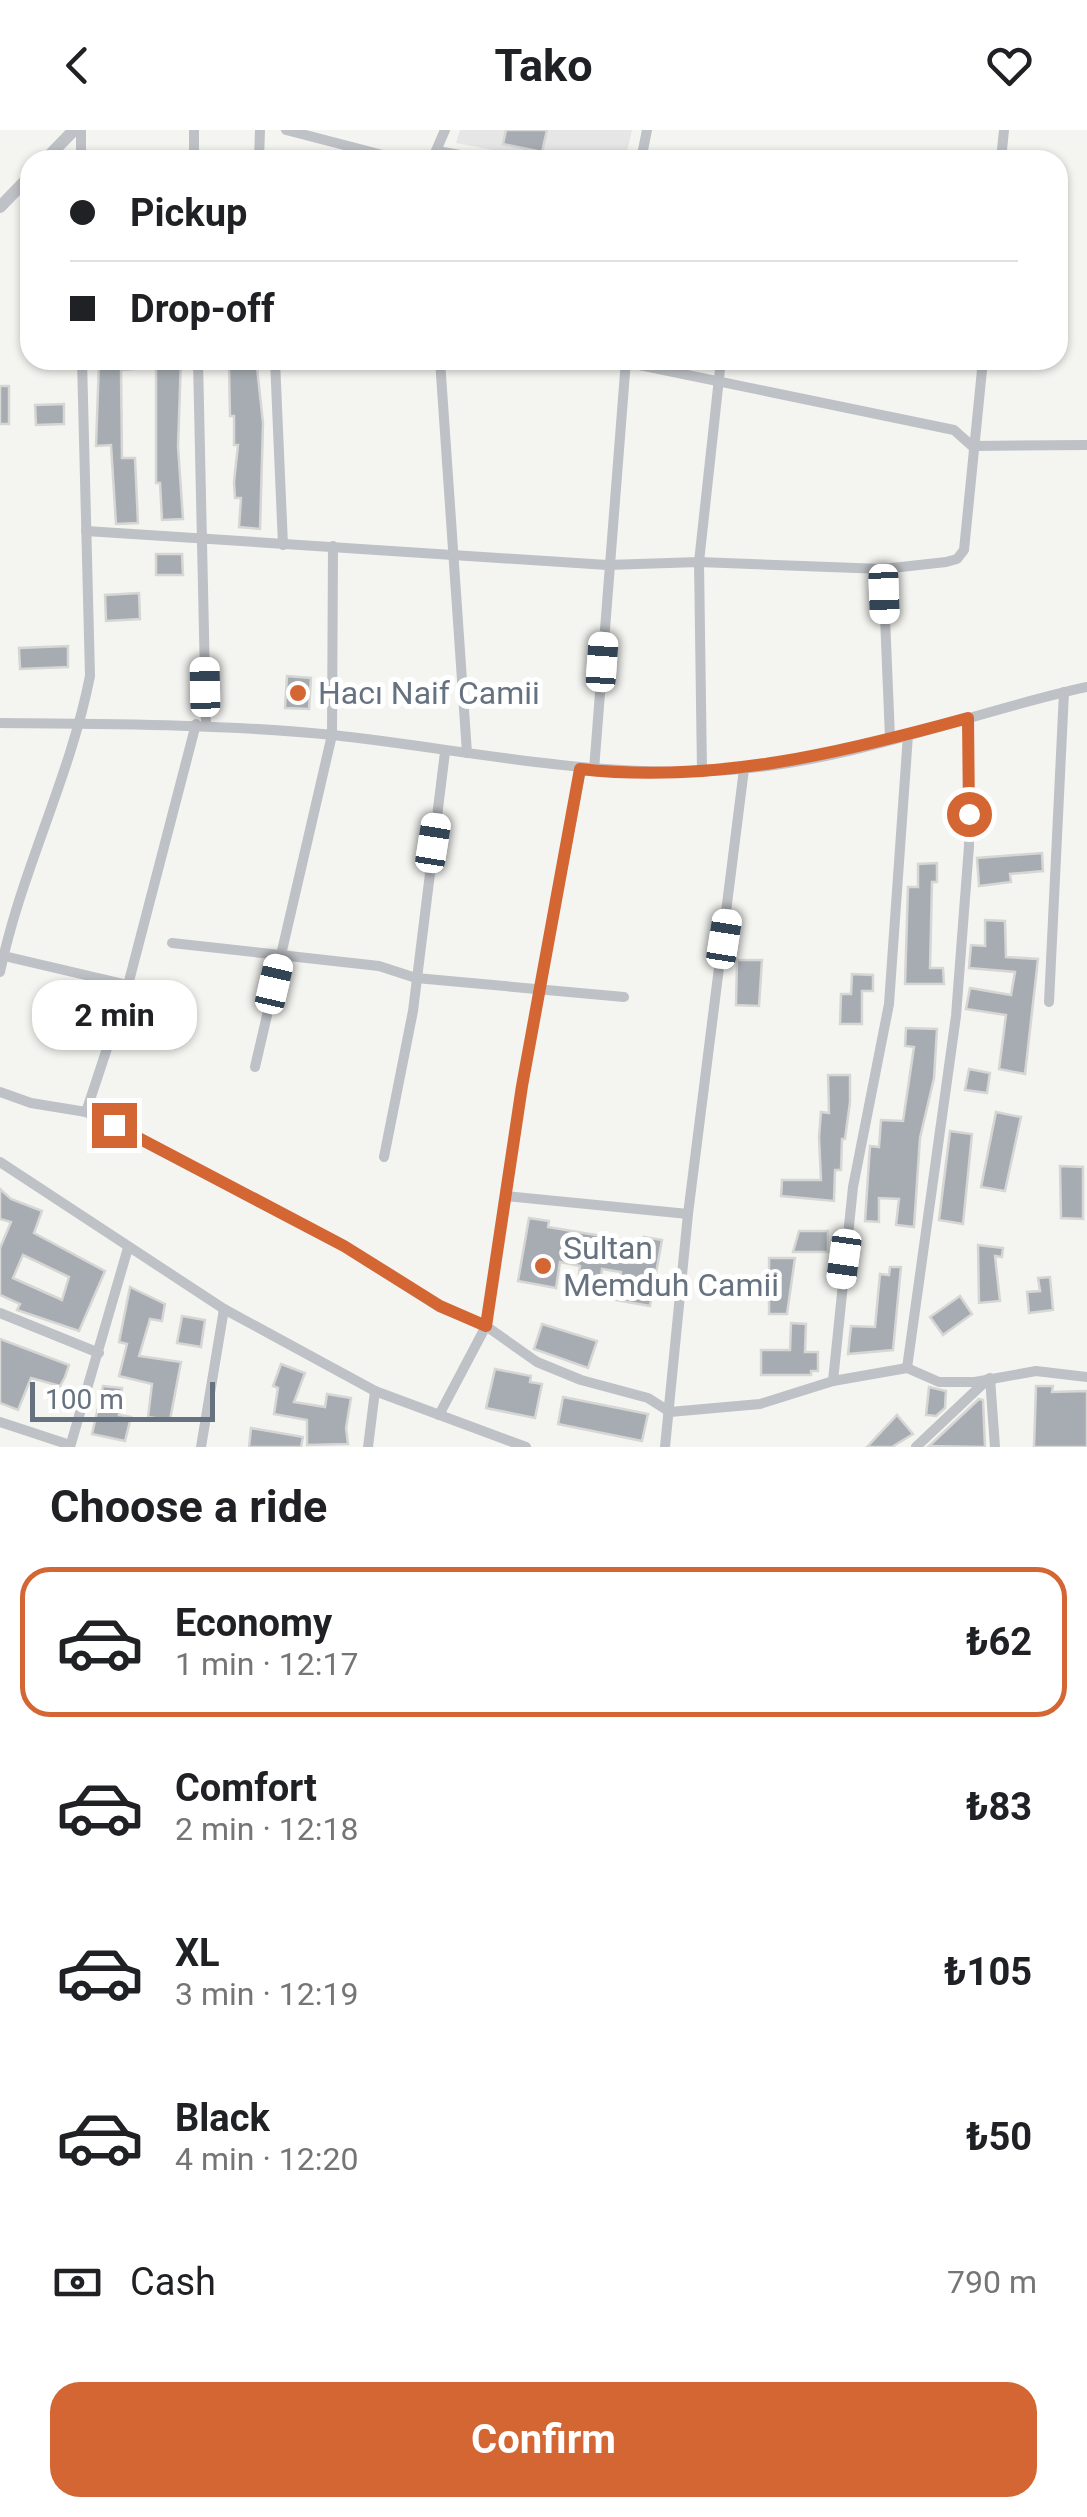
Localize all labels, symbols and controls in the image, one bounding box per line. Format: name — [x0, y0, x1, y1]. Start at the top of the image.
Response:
icon: back — [50, 38, 105, 93]
icon: heart — [982, 38, 1037, 93]
text: Tako — [494, 39, 593, 92]
text: Pickup — [130, 191, 247, 235]
text: Drop-off — [130, 287, 275, 331]
car — [868, 563, 900, 625]
car — [585, 631, 619, 693]
car — [189, 657, 221, 717]
place label: Hacı Naif Camii — [318, 674, 540, 712]
marker: Hacı Naif Camii — [287, 682, 309, 704]
route start — [947, 792, 992, 837]
car — [413, 811, 453, 875]
car — [704, 907, 744, 971]
car — [253, 951, 295, 1017]
callout: 2 min — [32, 980, 196, 1050]
text: 2 min — [74, 996, 155, 1034]
route end — [92, 1103, 137, 1148]
car — [825, 1227, 863, 1291]
place label: Sultan Memduh Camii — [563, 1229, 779, 1304]
marker: Sultan Memduh Camii — [532, 1255, 554, 1277]
scale bar — [30, 1377, 215, 1422]
text: 100 m — [45, 1383, 124, 1416]
text: Choose a ride — [50, 1480, 327, 1533]
icon: car — [55, 1597, 145, 1687]
text: Economy — [175, 1601, 332, 1645]
text: ₺62 — [966, 1620, 1032, 1664]
text: 1 min · 12:17 — [175, 1645, 358, 1683]
icon: car — [55, 1762, 145, 1852]
text: Comfort — [175, 1766, 317, 1810]
text: ₺83 — [966, 1785, 1032, 1829]
text: 2 min · 12:18 — [175, 1810, 358, 1848]
icon: car — [55, 1927, 145, 2017]
text: XL — [175, 1931, 220, 1975]
text: ₺105 — [944, 1950, 1032, 1994]
text: 3 min · 12:19 — [175, 1975, 358, 2013]
icon: car — [55, 2092, 145, 2182]
text: Black — [175, 2096, 270, 2140]
text: ₺50 — [966, 2115, 1032, 2159]
text: 4 min · 12:20 — [175, 2140, 358, 2178]
icon: cash — [50, 2255, 105, 2310]
text: Cash — [130, 2260, 216, 2304]
text: 790 m — [947, 2263, 1037, 2301]
button: Confirm — [50, 2382, 1037, 2497]

